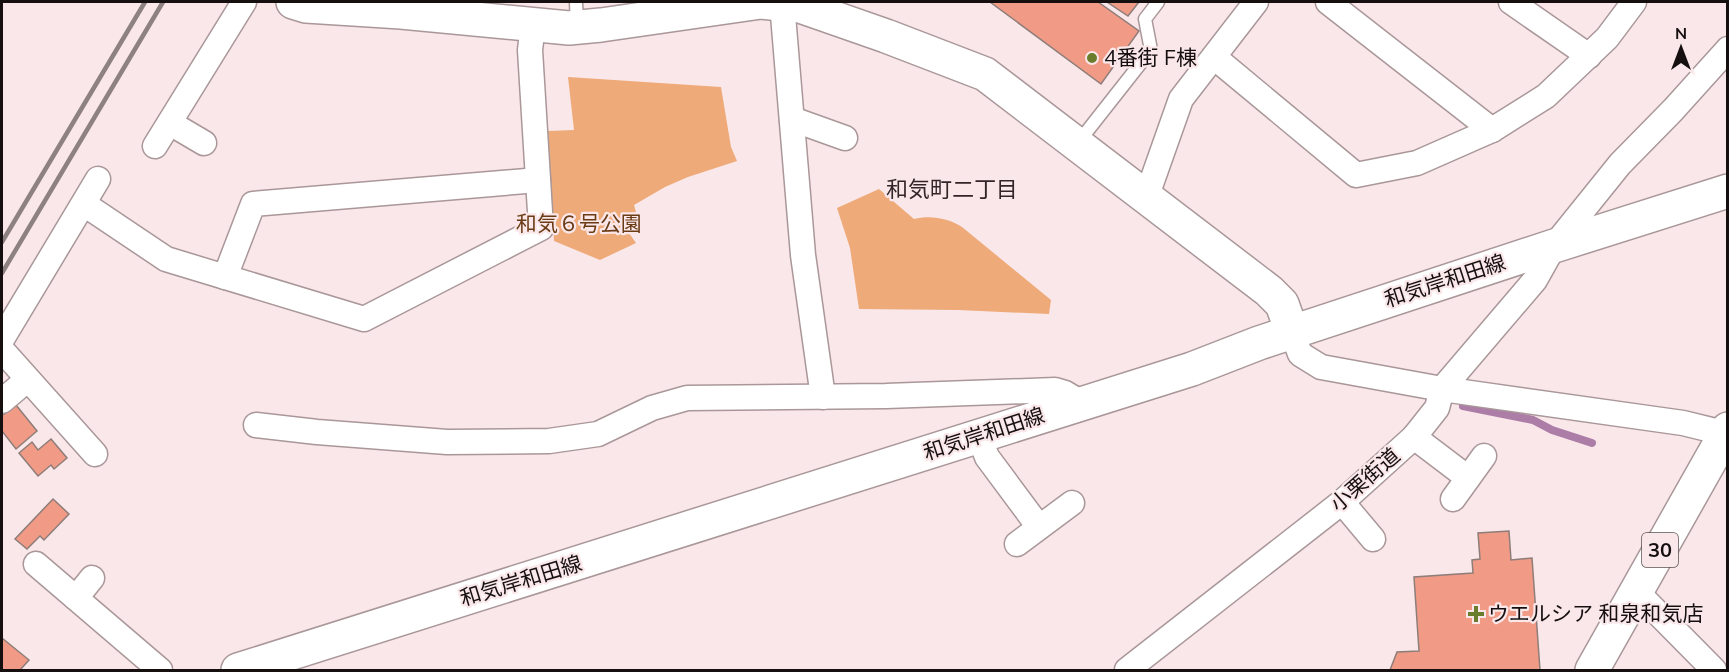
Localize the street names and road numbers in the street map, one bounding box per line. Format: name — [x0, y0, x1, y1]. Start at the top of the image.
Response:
street label: 和気岸和田線 — [1381, 248, 1509, 312]
street label: 和気岸和田線 — [920, 401, 1048, 465]
street label: 小栗街道 — [1324, 442, 1405, 517]
road number: 30 — [1642, 533, 1678, 567]
street label: 和気岸和田線 — [457, 549, 585, 611]

